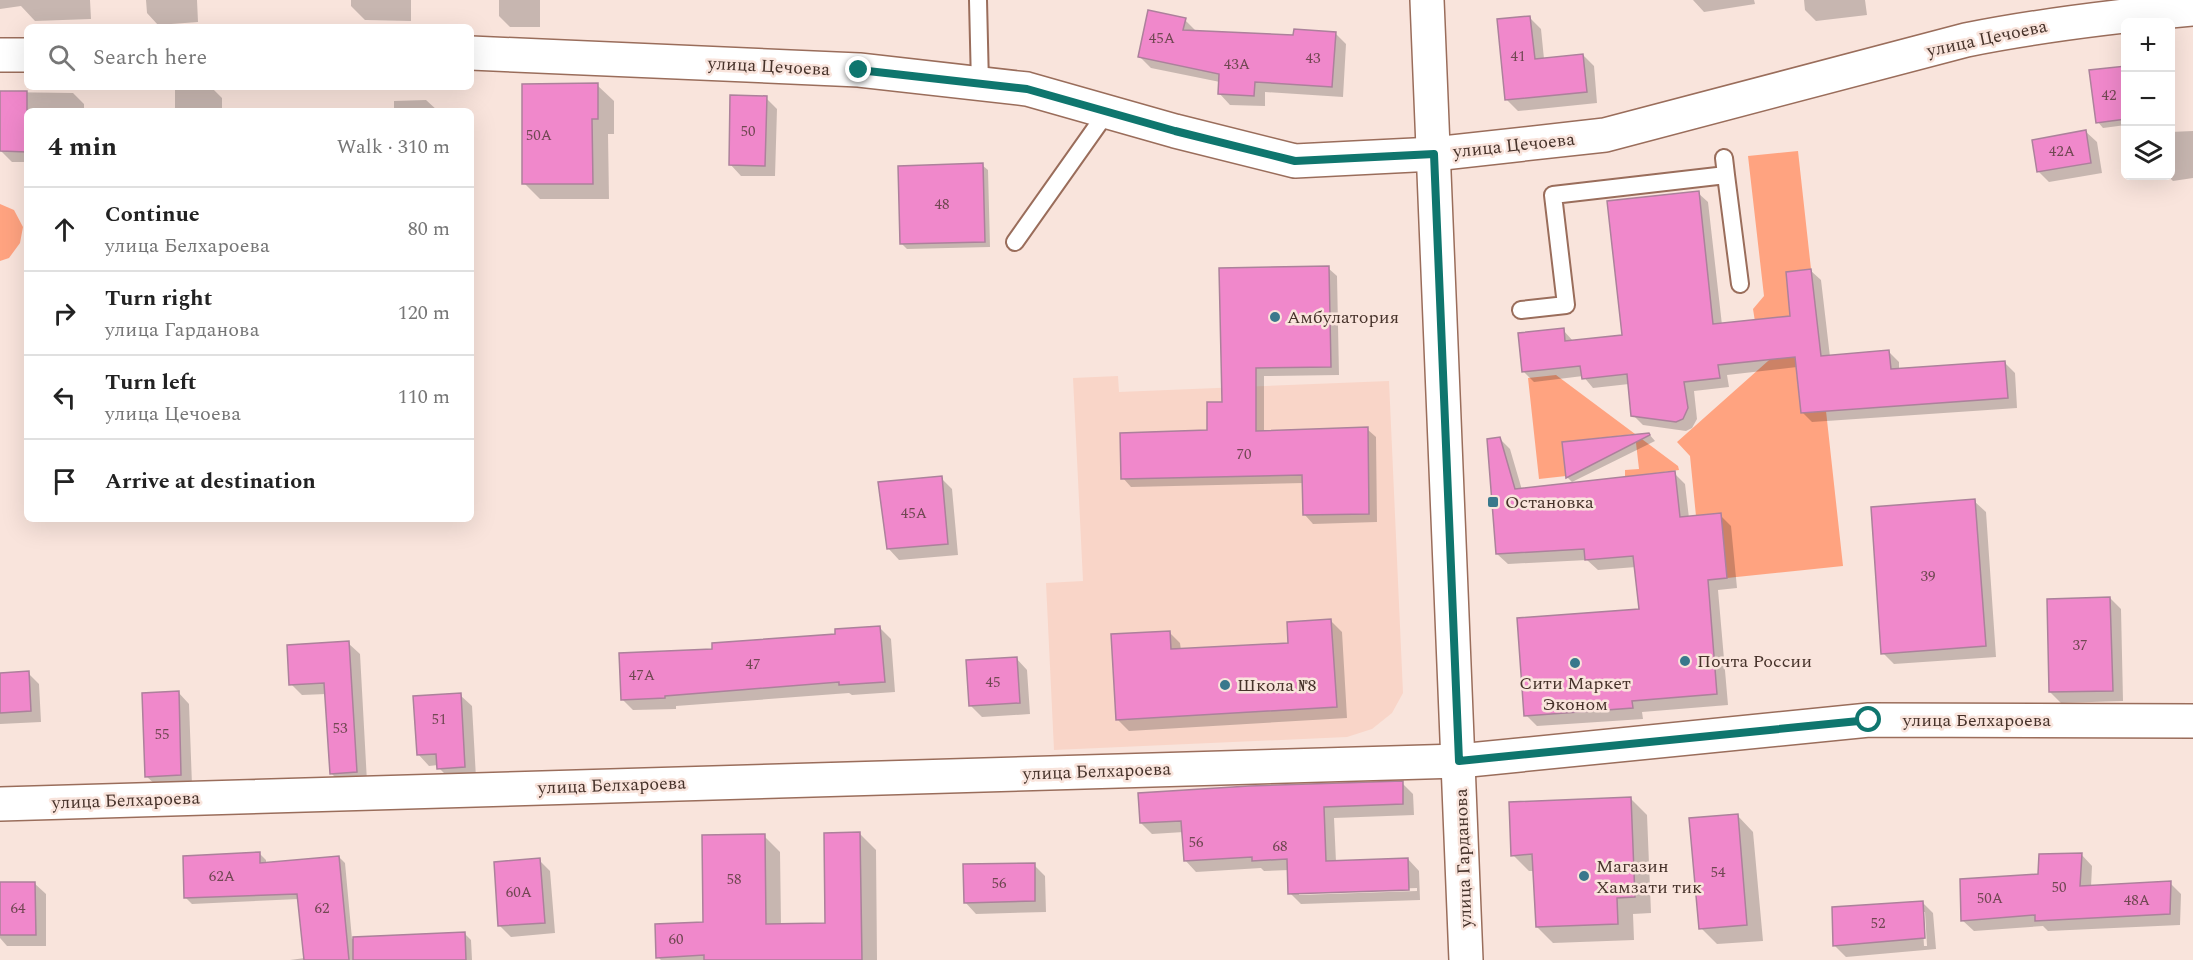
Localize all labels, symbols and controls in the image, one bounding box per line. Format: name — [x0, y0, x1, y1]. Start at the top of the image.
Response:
street label: улица Цечоева — [1923, 13, 2050, 65]
map controls — [2121, 18, 2175, 180]
button: + — [2121, 18, 2175, 72]
search box — [24, 24, 474, 90]
house number: 45А — [1149, 27, 1175, 50]
icon: search — [45, 41, 78, 74]
text: Search here — [93, 41, 207, 74]
house number: 41 — [1510, 45, 1526, 68]
house number: 43 — [1305, 47, 1321, 70]
street label: улица Цечоева — [706, 50, 831, 83]
house number: 43А — [1224, 53, 1250, 76]
route end — [845, 56, 871, 82]
button: − — [2121, 72, 2175, 126]
house number: 42 — [2101, 84, 2117, 107]
house number: 50 — [740, 120, 756, 143]
house number: 50А — [526, 124, 552, 147]
street label: улица Цечоева — [1451, 126, 1577, 165]
button: layers — [2121, 126, 2175, 180]
text: 4 min — [48, 127, 117, 167]
text: Walk · 310 m — [337, 132, 450, 162]
house number: 42А — [2049, 140, 2075, 163]
house number: 48 — [934, 193, 950, 216]
text: Continue — [105, 198, 200, 231]
icon: ahead — [48, 213, 81, 246]
text: 80 m — [408, 214, 450, 244]
text: улица Белхароева — [105, 231, 270, 261]
text: Turn right — [105, 282, 212, 315]
icon: right — [48, 297, 81, 330]
text: 120 m — [398, 298, 450, 328]
place label: Амбулатория — [1287, 304, 1399, 331]
marker: Амбулатория — [1268, 310, 1282, 324]
text: улица Гарданова — [105, 315, 259, 345]
text: Turn left — [105, 366, 197, 399]
icon: left — [48, 381, 81, 414]
text: 110 m — [398, 382, 450, 412]
text: улица Цечоева — [105, 399, 241, 429]
house number: 70 — [1236, 443, 1252, 466]
icon: arrive — [48, 465, 81, 498]
text: Arrive at destination — [105, 465, 316, 498]
place label: Остановка — [1505, 489, 1594, 516]
marker: Остановка — [1486, 495, 1500, 509]
house number: 45А — [901, 502, 927, 525]
house number: 39 — [1920, 565, 1936, 588]
house number: 37 — [2072, 634, 2088, 657]
place label: Почта России — [1697, 648, 1812, 675]
house number: 47 — [745, 653, 761, 676]
marker: Почта России — [1678, 654, 1692, 668]
marker: Сити Маркет Эконом — [1568, 656, 1582, 670]
house number: 47А — [629, 664, 655, 687]
place label: Сити Маркет Эконом — [1519, 670, 1631, 718]
house number: 45 — [985, 671, 1001, 694]
place label: Школа №8 — [1237, 672, 1316, 699]
marker: Школа №8 — [1218, 678, 1232, 692]
route start — [1855, 706, 1881, 732]
street label: улица Белхароева — [1902, 707, 2051, 734]
house number: 51 — [431, 708, 447, 731]
house number: 53 — [332, 717, 348, 740]
house number: 55 — [154, 723, 170, 746]
street label: улица Белхароева — [1021, 755, 1172, 788]
street label: улица Белхароева — [536, 769, 687, 802]
street label: улица Белхароева — [50, 784, 201, 817]
street label: улица Гарданова — [1448, 788, 1479, 929]
house number: 56 — [1188, 831, 1204, 854]
house number: 68 — [1272, 835, 1288, 858]
place label: Магазин Хамзати тик — [1596, 853, 1702, 901]
house number: 54 — [1710, 861, 1726, 884]
house number: 62А — [209, 865, 235, 888]
house number: 58 — [726, 868, 742, 891]
marker: Магазин Хамзати тик — [1577, 869, 1591, 883]
house number: 56 — [991, 872, 1007, 895]
house number: 50 — [2051, 876, 2067, 899]
house number: 60А — [506, 881, 532, 904]
house number: 50А — [1977, 887, 2003, 910]
house number: 48А — [2124, 889, 2150, 912]
house number: 64 — [10, 897, 26, 920]
house number: 62 — [314, 897, 330, 920]
house number: 52 — [1870, 912, 1886, 935]
house number: 60 — [668, 928, 684, 951]

